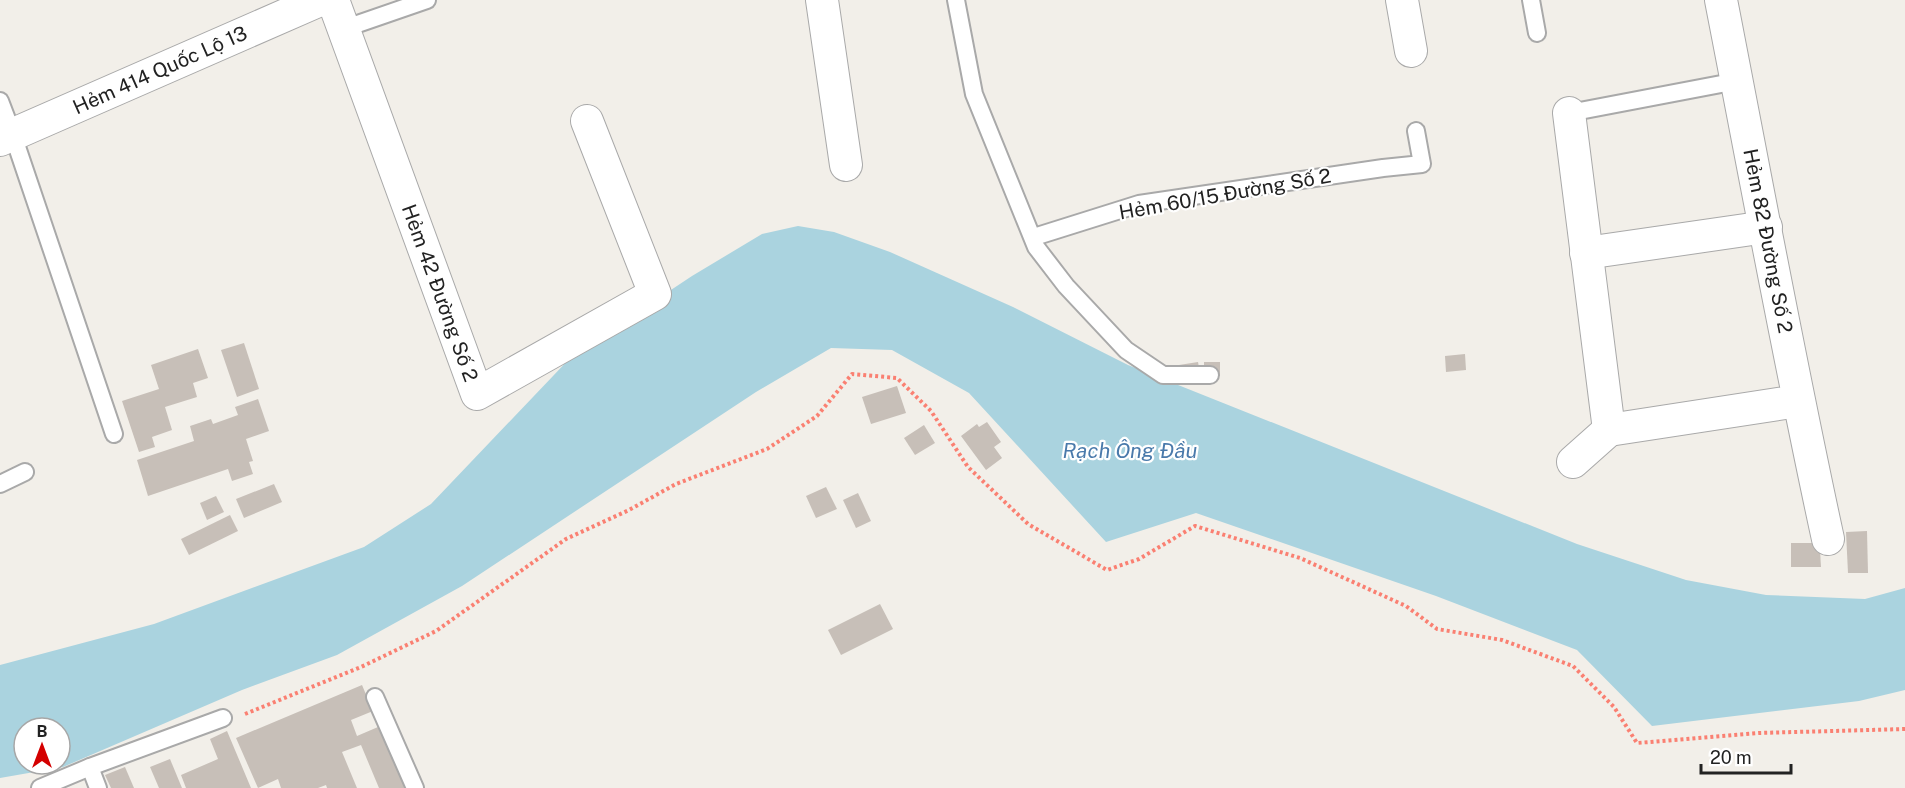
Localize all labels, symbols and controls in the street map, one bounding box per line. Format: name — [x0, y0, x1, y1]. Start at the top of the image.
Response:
street label: Hẻm 414 Quốc Lộ 13 — [69, 21, 251, 119]
street label: Hẻm 82 Đường Số 2 — [1738, 147, 1798, 335]
street label: Hẻm 60/15 Đường Số 2 — [1117, 164, 1333, 224]
street label: Hẻm 42 Đường Số 2 — [397, 201, 483, 385]
water label: Rạch Ông Đầu — [1063, 438, 1197, 463]
north arrow — [12, 716, 72, 776]
text: B — [37, 722, 48, 741]
scale bar — [1701, 737, 1791, 775]
text: 20 m — [1710, 747, 1752, 768]

